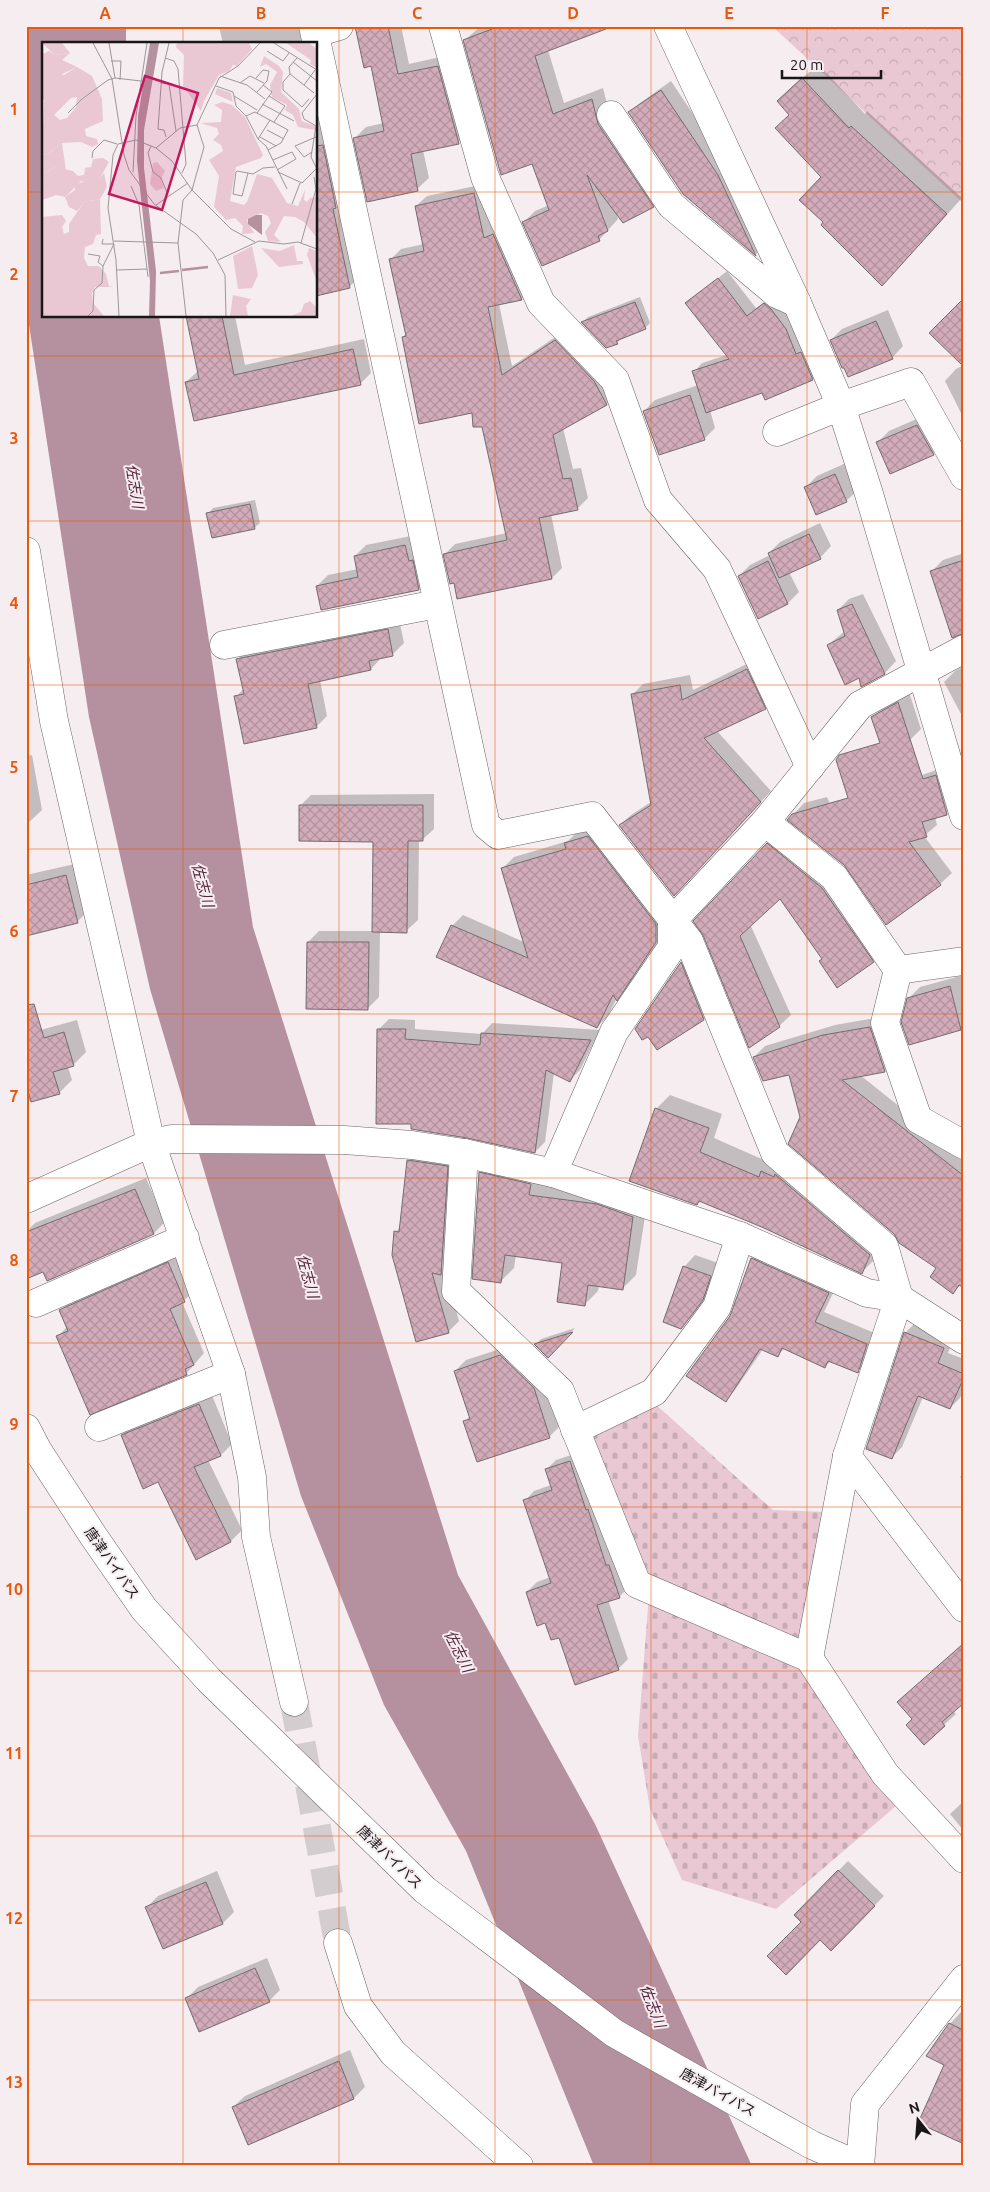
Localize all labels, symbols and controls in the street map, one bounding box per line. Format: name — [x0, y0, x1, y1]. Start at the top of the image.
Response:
text: A — [99, 4, 111, 22]
text: B — [256, 4, 266, 22]
text: C — [412, 4, 422, 22]
text: D — [567, 4, 579, 22]
text: E — [724, 4, 734, 22]
text: F — [881, 4, 890, 22]
inset map — [42, 42, 318, 318]
scale bar — [782, 48, 881, 80]
text: 20 m — [790, 56, 823, 73]
text: 1 — [9, 100, 19, 118]
text: 2 — [9, 265, 19, 283]
text: 3 — [9, 429, 19, 447]
water label: 佐志川 — [123, 462, 147, 512]
text: 4 — [9, 594, 19, 612]
text: 5 — [9, 758, 19, 776]
water label: 佐志川 — [189, 861, 218, 911]
text: 6 — [9, 922, 19, 940]
text: 7 — [9, 1087, 19, 1105]
text: 8 — [9, 1251, 19, 1269]
water label: 佐志川 — [294, 1252, 323, 1302]
text: 9 — [9, 1415, 19, 1433]
street label: 唐津バイパス — [81, 1524, 143, 1602]
text: 10 — [5, 1580, 23, 1598]
water label: 佐志川 — [441, 1627, 478, 1677]
text: 11 — [5, 1744, 23, 1762]
street label: 唐津バイパス — [354, 1822, 426, 1892]
text: 12 — [5, 1909, 23, 1927]
water label: 佐志川 — [637, 1982, 670, 2032]
street label: 唐津バイパス — [678, 2065, 758, 2119]
text: 13 — [5, 2073, 23, 2091]
north arrow — [892, 2094, 942, 2144]
text: N — [907, 2098, 922, 2117]

